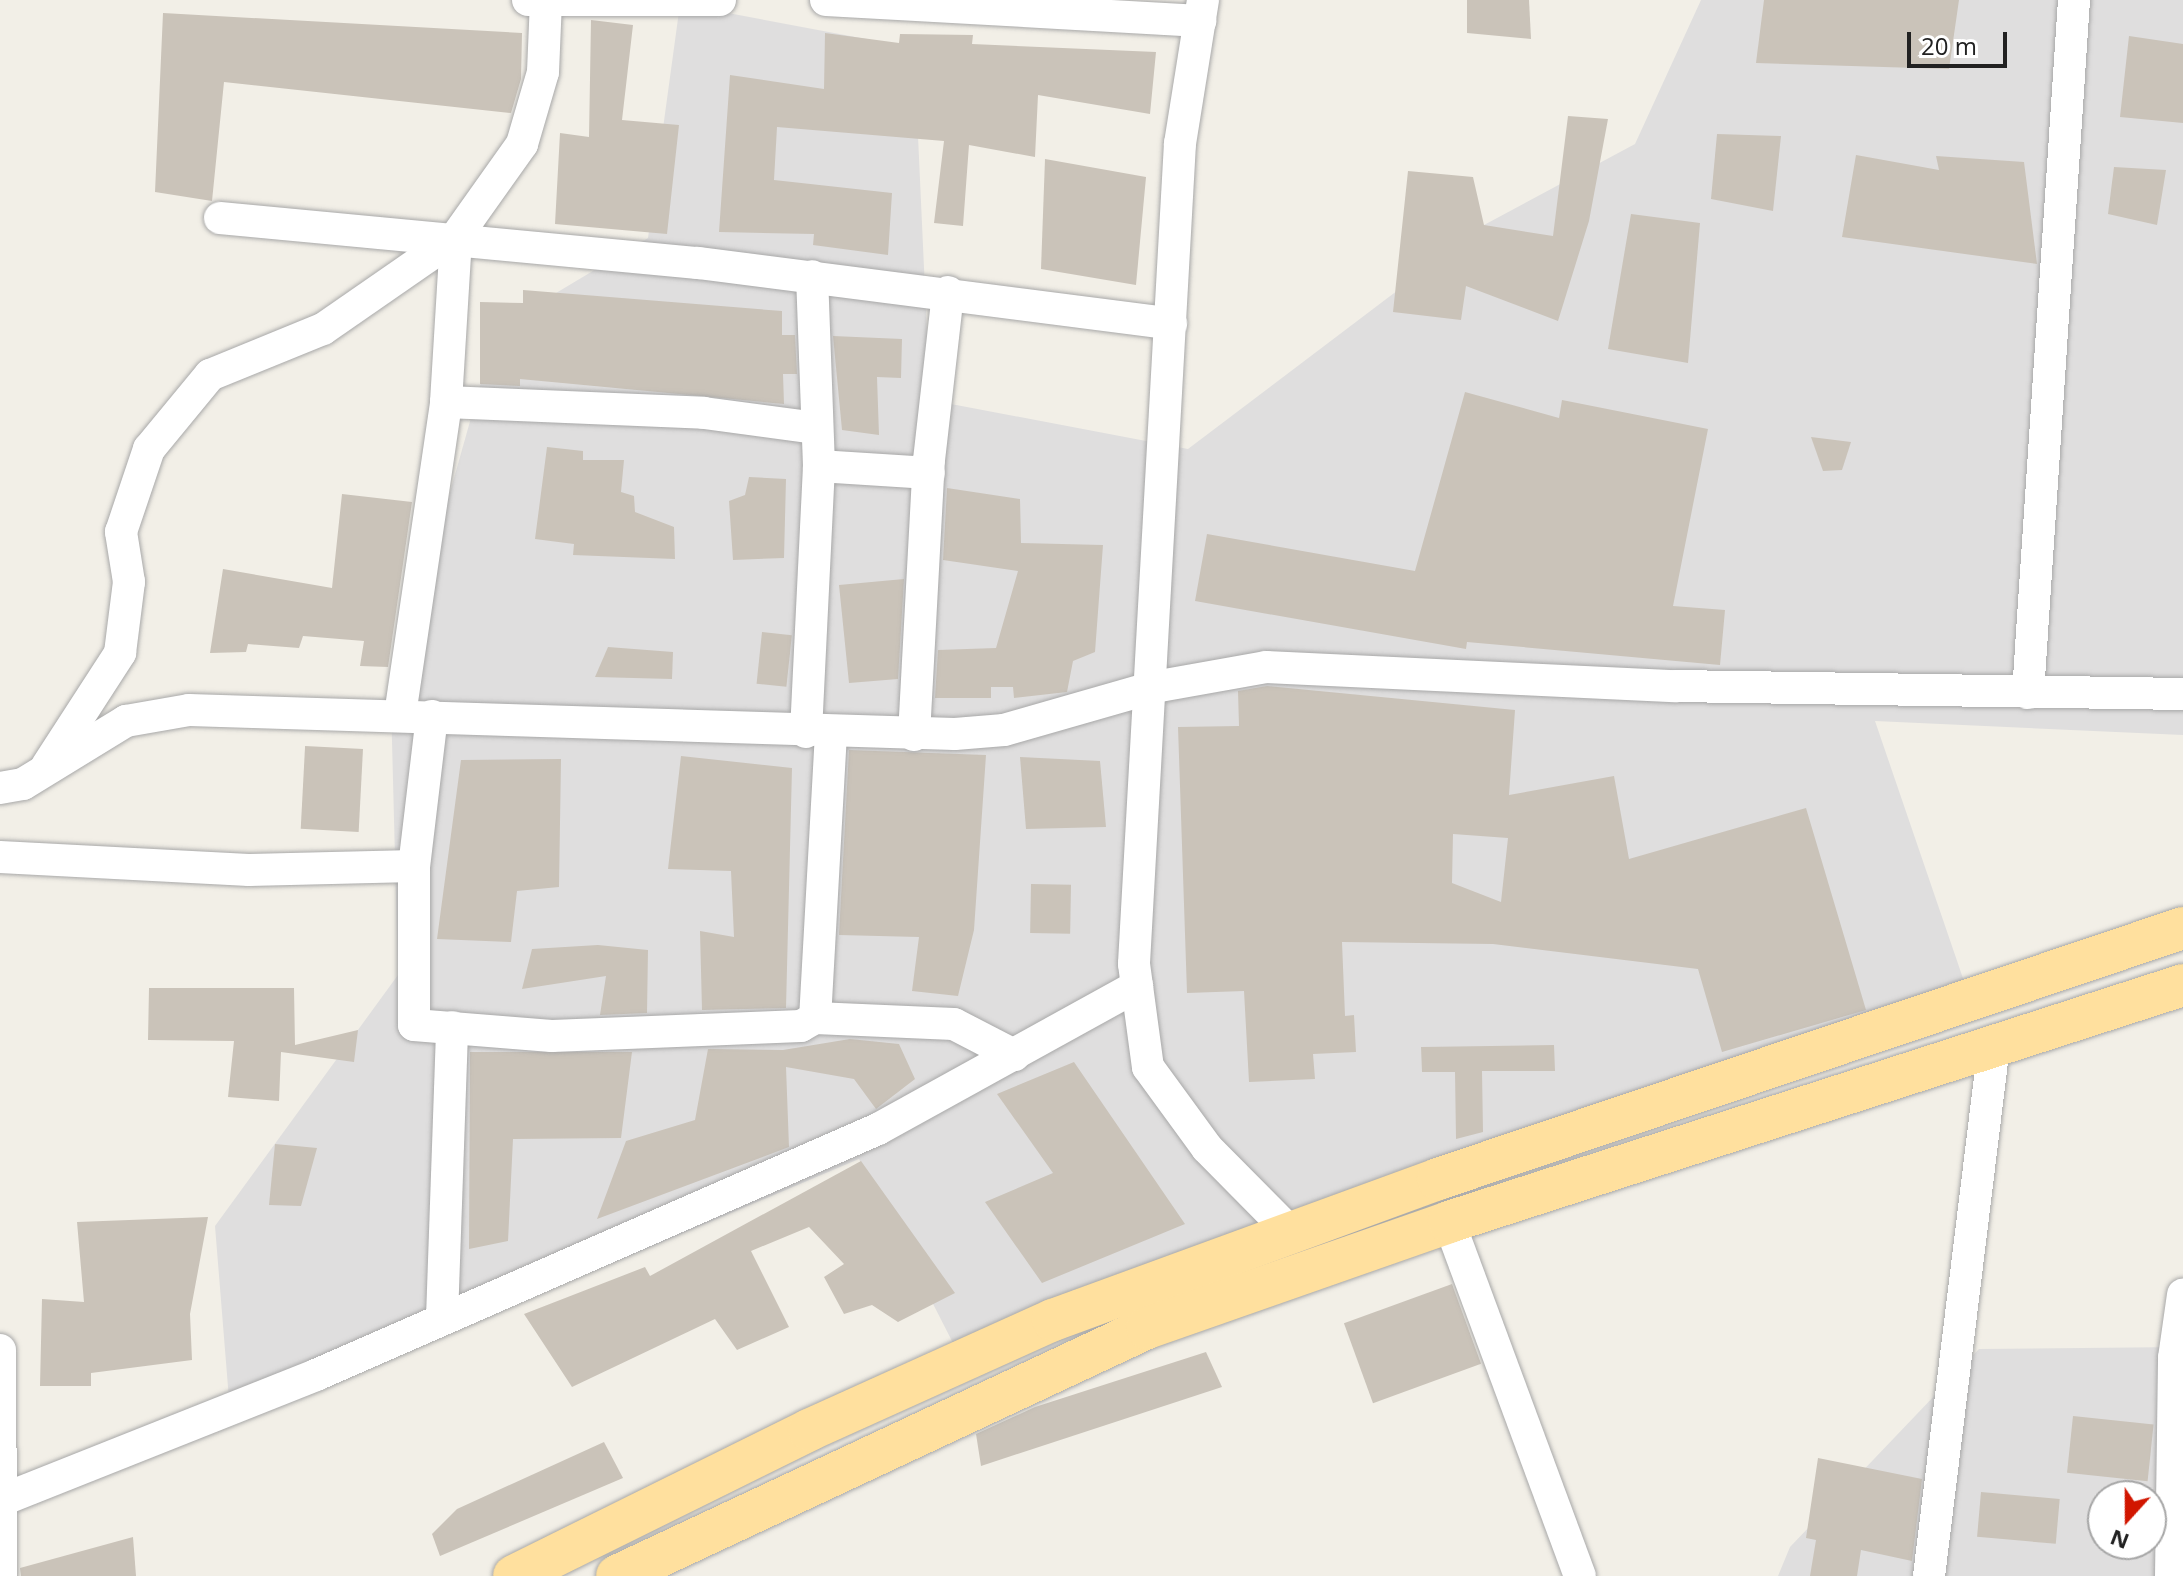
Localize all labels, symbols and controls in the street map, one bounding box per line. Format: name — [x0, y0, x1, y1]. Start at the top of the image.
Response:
scale bar — [1911, 16, 2011, 66]
text: 20 m — [1921, 29, 1977, 62]
north arrow — [2087, 1480, 2167, 1560]
text: N — [2105, 1523, 2133, 1558]

